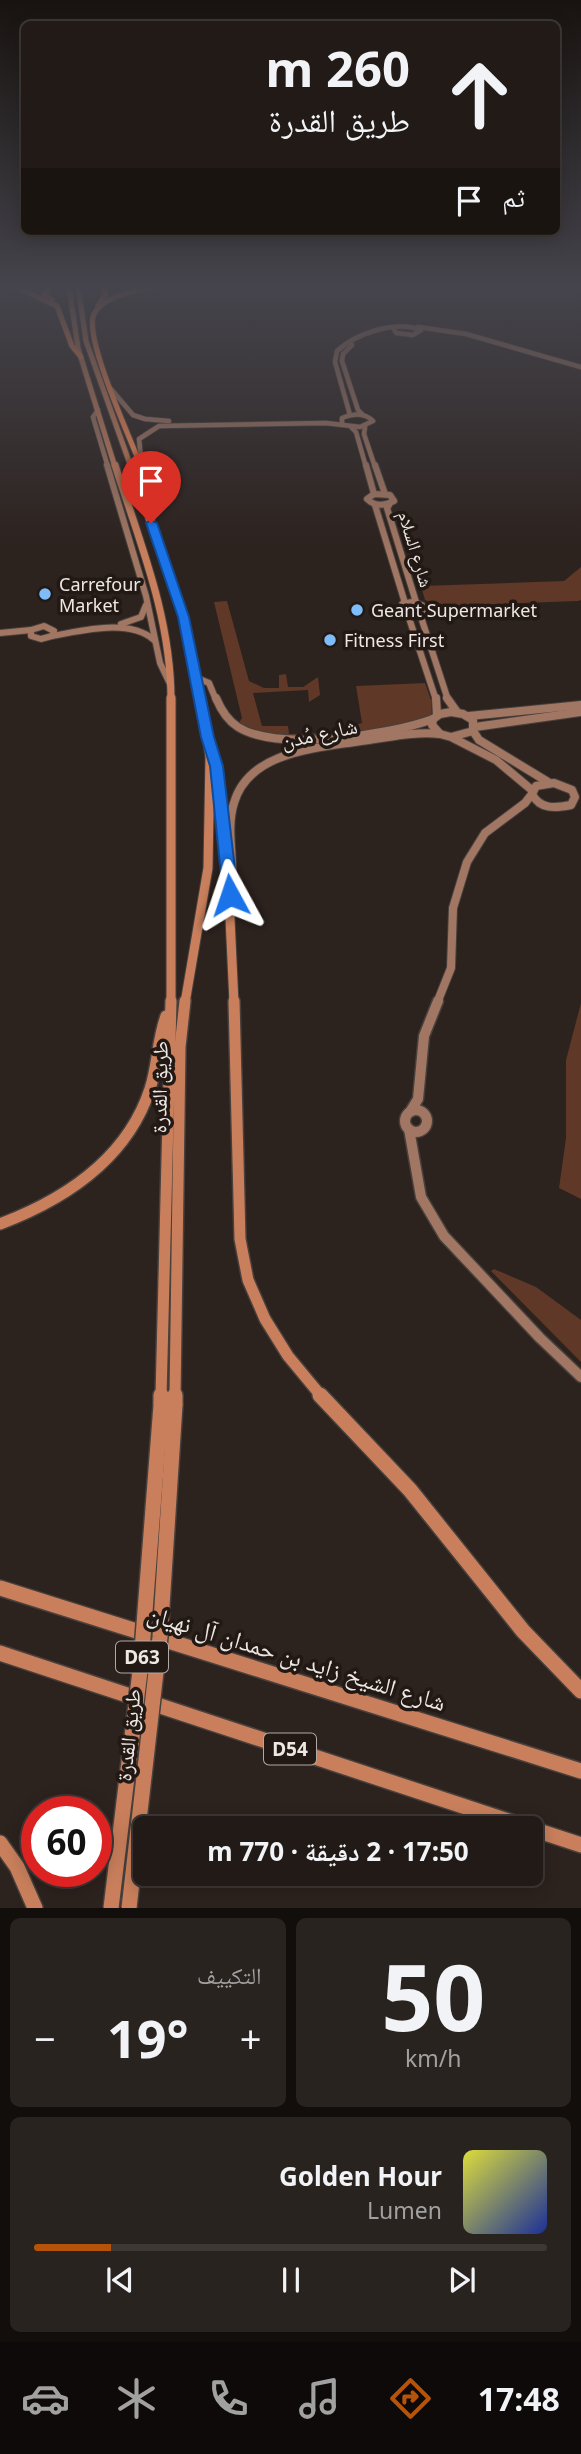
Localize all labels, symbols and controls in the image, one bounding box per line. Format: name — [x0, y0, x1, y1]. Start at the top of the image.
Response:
text: 260 m — [265, 35, 410, 101]
icon: ahead — [434, 49, 525, 140]
text: طريق القدرة — [269, 98, 410, 141]
text: ثم — [502, 179, 525, 215]
icon: arrive — [450, 182, 488, 220]
pin — [121, 451, 181, 523]
icon: arrive — [132, 462, 170, 500]
street label: شارع السلام — [392, 508, 439, 590]
place label: Carrefour Market — [59, 572, 141, 617]
marker: Carrefour Market — [37, 586, 53, 602]
place label: Geant Supermarket — [371, 598, 537, 622]
marker: Geant Supermarket — [349, 602, 365, 618]
place label: Fitness First — [344, 628, 445, 652]
marker: Fitness First — [322, 632, 338, 648]
street label: شارع مُدن — [278, 711, 360, 755]
position arrow — [193, 858, 267, 932]
street label: طريق القدرة — [144, 1040, 174, 1134]
street label: شارع الشيخ زايد بن حمدان آل نهيان — [144, 1596, 450, 1718]
road number: D63 — [116, 1642, 168, 1672]
street label: طريق القدرة — [109, 1687, 147, 1783]
road number: D54 — [264, 1734, 316, 1764]
speed limit sign: 60 — [21, 1796, 112, 1887]
text: 17:50 · 2 دقيقة · 770 m — [207, 1833, 469, 1869]
text: 50 — [381, 1934, 485, 2058]
text: التكييف — [197, 1959, 262, 1991]
text: 19° — [107, 2002, 189, 2073]
text: − — [34, 2012, 56, 2064]
text: + — [240, 2012, 261, 2064]
text: km/h — [405, 2042, 462, 2074]
text: Golden Hour — [279, 2158, 442, 2194]
text: Lumen — [367, 2194, 442, 2226]
icon: previous — [101, 2261, 139, 2299]
icon: pause — [272, 2261, 310, 2299]
icon: next — [443, 2261, 481, 2299]
icon: car — [21, 2374, 70, 2423]
icon: climate — [112, 2374, 161, 2423]
icon: phone — [204, 2374, 253, 2423]
icon: music — [295, 2374, 344, 2423]
icon: directions — [386, 2374, 435, 2423]
text: 17:48 — [478, 2377, 560, 2420]

